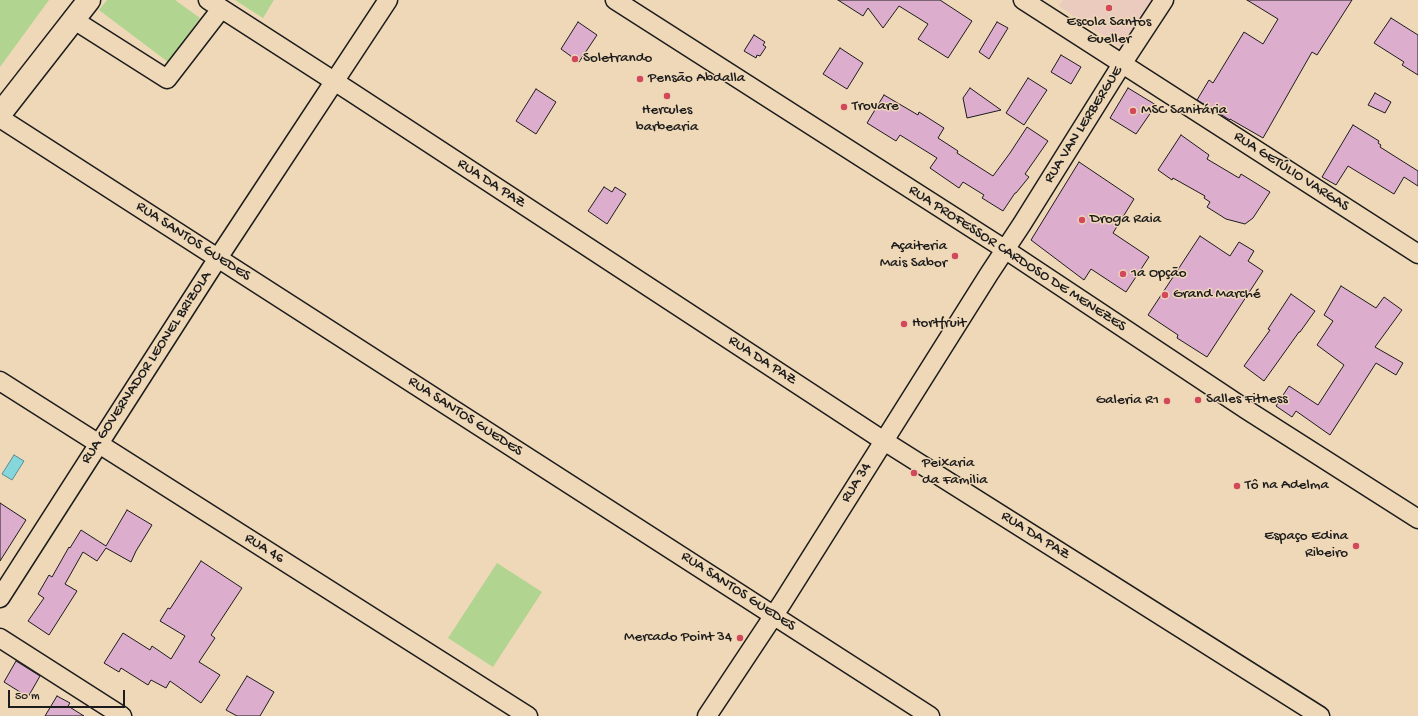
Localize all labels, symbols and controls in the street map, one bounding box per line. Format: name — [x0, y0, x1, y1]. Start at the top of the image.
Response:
marker: Escola Santos Gueller — [1104, 3, 1114, 13]
place label: Escola Santos Gueller — [1067, 14, 1151, 49]
place label: Soletrando — [583, 50, 652, 68]
marker: Soletrando — [570, 54, 580, 64]
street label: RUA VAN LERBERGUE — [1041, 63, 1127, 187]
place label: Pensão Abdalla — [648, 70, 745, 88]
marker: Pensão Abdalla — [635, 74, 645, 84]
marker: Hercules barbearia — [662, 91, 672, 101]
place label: Trovare — [852, 98, 899, 116]
place label: Hercules barbearia — [636, 102, 698, 137]
marker: Trovare — [839, 102, 849, 112]
place label: MSC Sanitária — [1141, 102, 1227, 120]
marker: MSC Sanitária — [1128, 106, 1138, 116]
street label: RUA GETÚLIO VARGAS — [1230, 128, 1352, 216]
street label: RUA DA PAZ — [453, 155, 529, 213]
street label: RUA PROFESSOR CARDOSO DE MENEZES — [905, 182, 1129, 336]
street label: RUA SANTOS GUEDES — [132, 198, 254, 286]
place label: Droga Raia — [1090, 211, 1161, 229]
marker: Droga Raia — [1077, 215, 1087, 225]
place label: Açaiteria Mais Sabor — [880, 238, 947, 273]
marker: Açaiteria Mais Sabor — [950, 251, 960, 261]
place label: 1a Opção — [1131, 265, 1187, 283]
street label: RUA GOVERNADOR LEONEL BRIZOLA — [78, 268, 216, 468]
marker: 1a Opção — [1118, 269, 1128, 279]
place label: Grand Marché — [1173, 286, 1261, 304]
marker: Grand Marché — [1160, 290, 1170, 300]
place label: Hortfruit — [912, 315, 966, 333]
marker: Hortfruit — [899, 319, 909, 329]
street label: RUA DA PAZ — [724, 332, 800, 390]
street label: RUA SANTOS GUEDES — [404, 373, 526, 461]
place label: Salles Fitness — [1206, 391, 1288, 409]
place label: Galeria R1 — [1096, 392, 1159, 410]
marker: Salles Fitness — [1193, 395, 1203, 405]
marker: Galeria R1 — [1162, 396, 1172, 406]
place label: Peixaria da Familia — [922, 455, 987, 490]
street label: RUA 34 — [838, 460, 876, 506]
marker: Peixaria da Familia — [909, 468, 919, 478]
place label: Tô na Adelma — [1245, 477, 1329, 495]
marker: Tô na Adelma — [1232, 481, 1242, 491]
street label: RUA DA PAZ — [997, 508, 1073, 564]
place label: Espaço Edina Ribeiro — [1264, 528, 1348, 563]
street label: RUA 46 — [241, 530, 287, 568]
marker: Espaço Edina Ribeiro — [1351, 541, 1361, 551]
street label: RUA SANTOS GUEDES — [677, 548, 799, 636]
place label: Mercado Point 34 — [624, 629, 732, 647]
marker: Mercado Point 34 — [735, 633, 745, 643]
scale bar — [10, 682, 127, 708]
text: 50 m — [15, 690, 40, 704]

